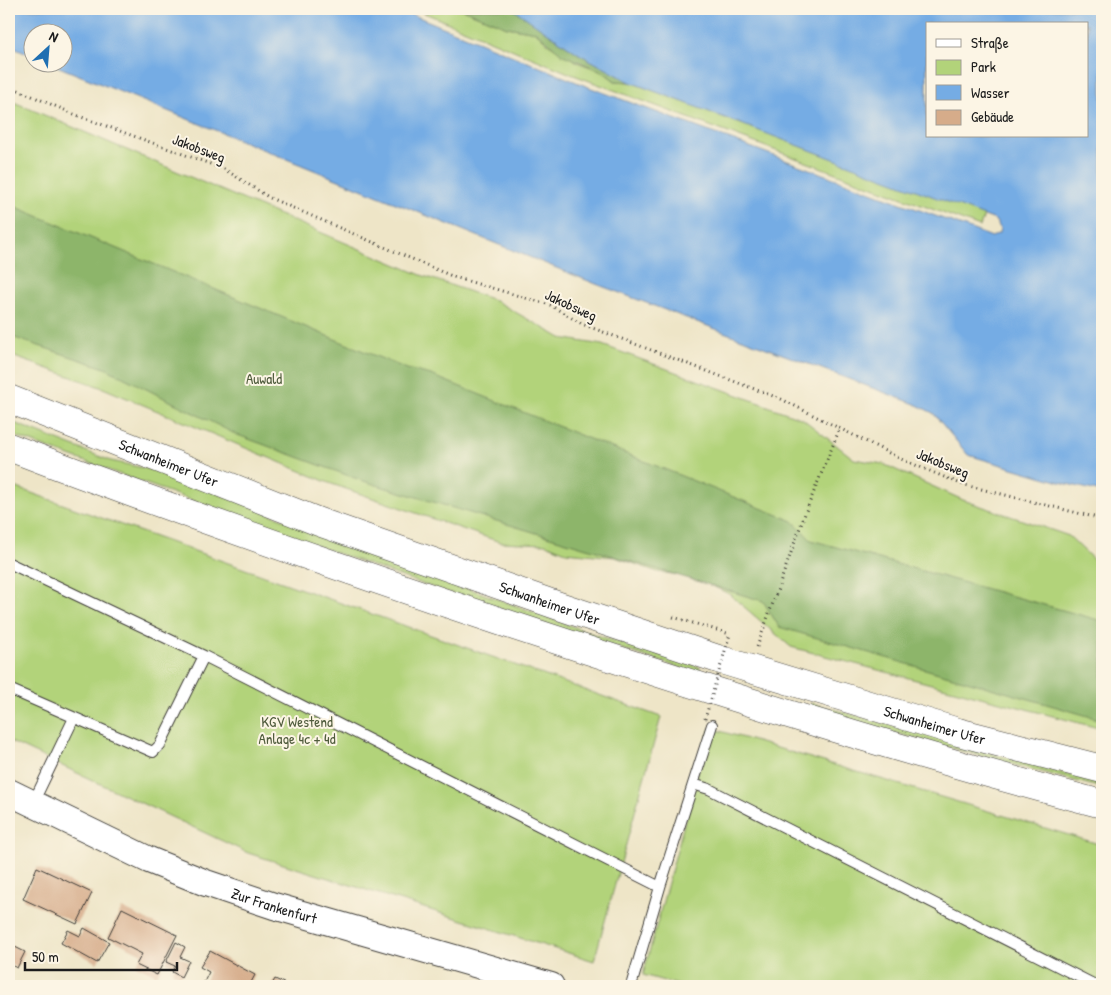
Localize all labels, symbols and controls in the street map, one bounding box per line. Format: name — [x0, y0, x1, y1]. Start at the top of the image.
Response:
north arrow — [22, 22, 72, 72]
legend — [926, 22, 1088, 138]
text: N — [46, 26, 62, 46]
text: Straße — [971, 32, 1009, 53]
text: Park — [971, 56, 996, 77]
text: Wasser — [971, 82, 1010, 103]
text: Gebäude — [971, 106, 1014, 127]
street label: Jakobsweg — [169, 128, 229, 168]
street label: Jakobsweg — [542, 284, 601, 326]
park label: Auwald — [246, 368, 282, 389]
street label: Schwanheimer Ufer — [116, 433, 222, 492]
street label: Jakobsweg — [913, 443, 973, 483]
street label: Schwanheimer Ufer — [497, 575, 603, 630]
street label: Schwanheimer Ufer — [881, 700, 988, 749]
park label: KGV Westend Anlage 4c + 4d — [258, 711, 336, 749]
street label: Zur Frankenfurt — [229, 882, 320, 929]
scale bar — [25, 940, 178, 972]
text: 50 m — [32, 946, 59, 967]

